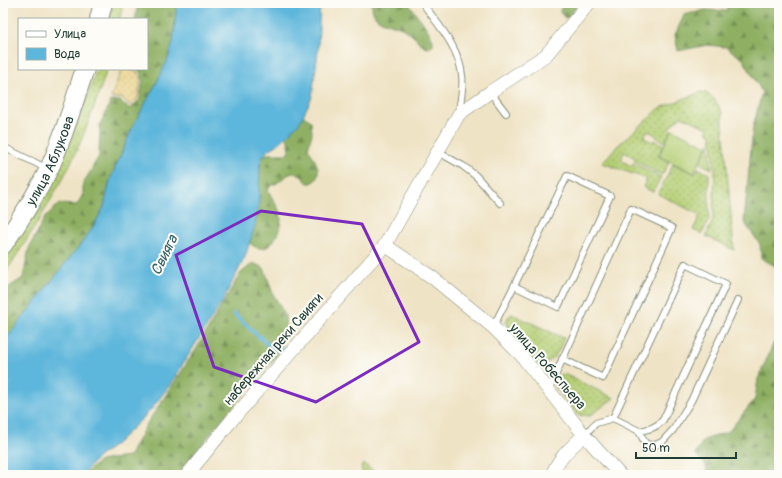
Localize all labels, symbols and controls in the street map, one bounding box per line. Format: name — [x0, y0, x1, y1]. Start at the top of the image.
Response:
legend — [18, 18, 148, 70]
text: Улица — [54, 27, 86, 42]
text: Вода — [54, 47, 80, 62]
street label: улица Аблукова — [22, 114, 78, 210]
water label: Свияга — [147, 231, 183, 278]
street label: набережная реки Свияги — [220, 290, 327, 409]
street label: улица Робеспьера — [505, 319, 589, 413]
scale bar — [636, 434, 736, 460]
text: 50 m — [642, 441, 670, 456]

